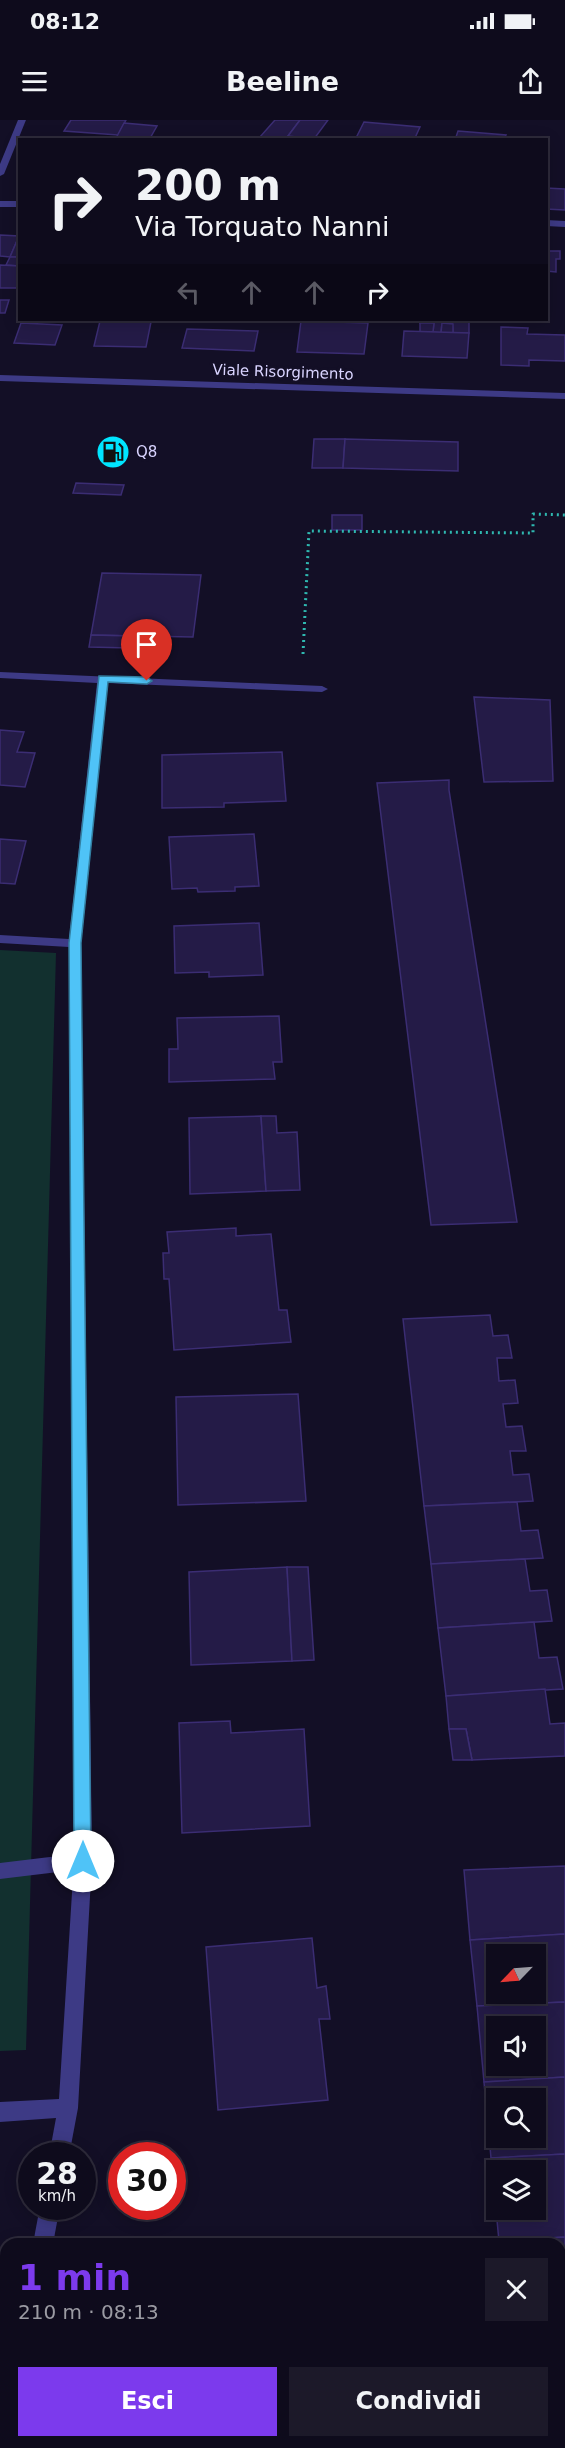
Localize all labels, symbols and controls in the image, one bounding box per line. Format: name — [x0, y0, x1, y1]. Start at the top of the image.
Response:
text: 08:12 — [30, 9, 100, 34]
icon: menu — [18, 65, 51, 98]
icon: share — [514, 65, 547, 98]
text: Beeline — [226, 66, 339, 97]
text: 200 m — [135, 161, 281, 210]
icon: right — [36, 162, 114, 240]
text: Via Torquato Nanni — [135, 211, 390, 242]
icon: left — [172, 276, 205, 309]
icon: ahead — [235, 276, 268, 309]
icon: ahead — [298, 276, 331, 309]
icon: right — [361, 276, 394, 309]
street label: Viale Risorgimento — [212, 361, 354, 383]
fuel station icon: Q8 — [95, 434, 131, 470]
place label: Q8 — [136, 443, 157, 461]
pin — [121, 619, 172, 681]
icon: arrive — [130, 628, 163, 661]
position arrow — [51, 1829, 115, 1893]
north arrow — [486, 1944, 546, 2004]
map controls — [486, 1944, 546, 2220]
button: sound — [486, 2016, 546, 2076]
button: search — [486, 2088, 546, 2148]
speed limit sign: 30 — [108, 2142, 186, 2220]
text: 28 — [36, 2156, 78, 2191]
button: layers — [486, 2160, 546, 2220]
text: km/h — [38, 2187, 76, 2205]
text: 1 min — [18, 2257, 131, 2298]
button: close — [485, 2258, 548, 2321]
text: 210 m · 08:13 — [18, 2300, 159, 2324]
button: Esci — [18, 2367, 277, 2436]
button: Condividi — [289, 2367, 548, 2436]

